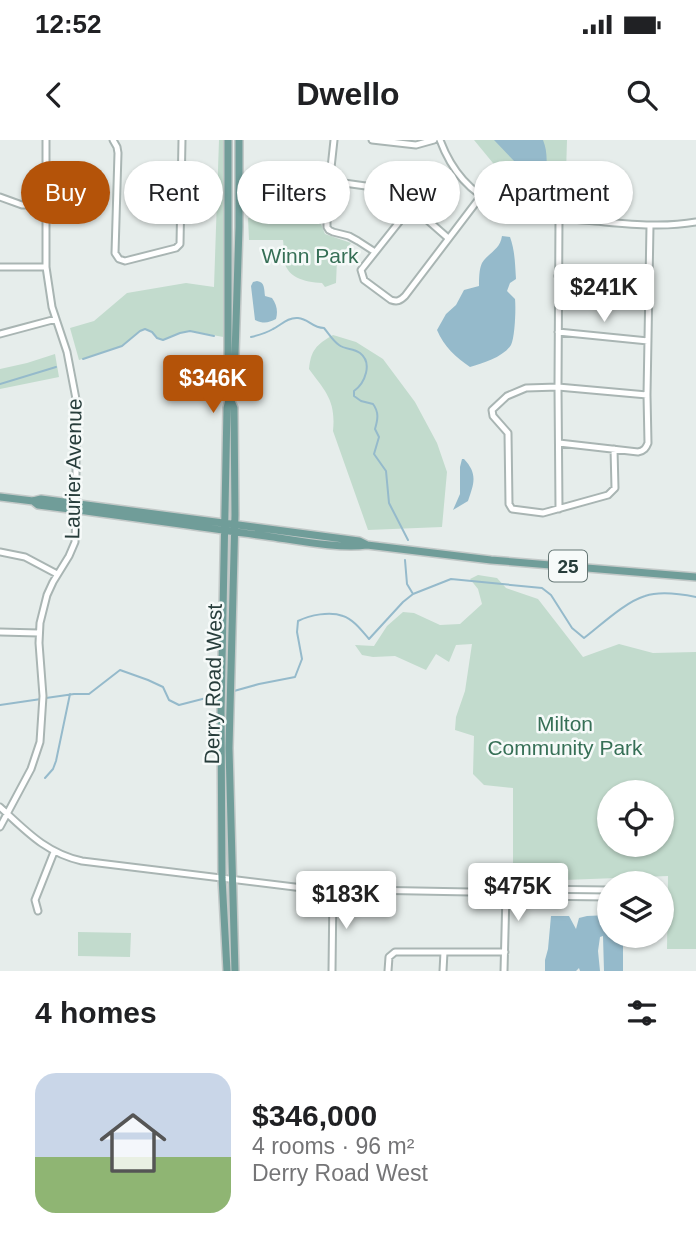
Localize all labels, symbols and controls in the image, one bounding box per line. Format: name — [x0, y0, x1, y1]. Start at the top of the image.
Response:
text: 12:52 — [35, 9, 102, 39]
icon: back — [35, 76, 73, 114]
text: Dwello — [296, 76, 400, 112]
icon: search — [623, 76, 661, 114]
chip: Buy — [21, 161, 110, 224]
chip: Rent — [124, 161, 223, 224]
chip: Filters — [237, 161, 350, 224]
chip: New — [364, 161, 460, 224]
chip: Apartment — [474, 161, 633, 224]
park label: Winn Park — [262, 244, 359, 267]
pin: $241K — [555, 264, 653, 324]
text: $241K — [570, 274, 638, 300]
pin: $346K — [164, 356, 262, 415]
text: $346K — [179, 365, 247, 391]
street label: Laurier Avenue — [60, 398, 86, 540]
road number: 25 — [549, 550, 587, 582]
street label: Derry Road West — [200, 603, 226, 765]
park label: Milton Community Park — [487, 712, 643, 759]
map controls — [597, 780, 674, 948]
button: locate — [597, 780, 674, 857]
pin: $475K — [469, 864, 567, 923]
button: layers — [597, 871, 674, 948]
pin: $183K — [297, 872, 395, 931]
text: $475K — [484, 873, 552, 899]
text: $183K — [312, 881, 380, 907]
icon: filters — [623, 994, 661, 1032]
text: 4 homes — [35, 996, 157, 1029]
text: $346,000 — [252, 1099, 377, 1132]
icon: home — [91, 1101, 175, 1185]
text: 4 rooms · 96 m² — [252, 1133, 414, 1159]
text: Derry Road West — [252, 1160, 428, 1186]

